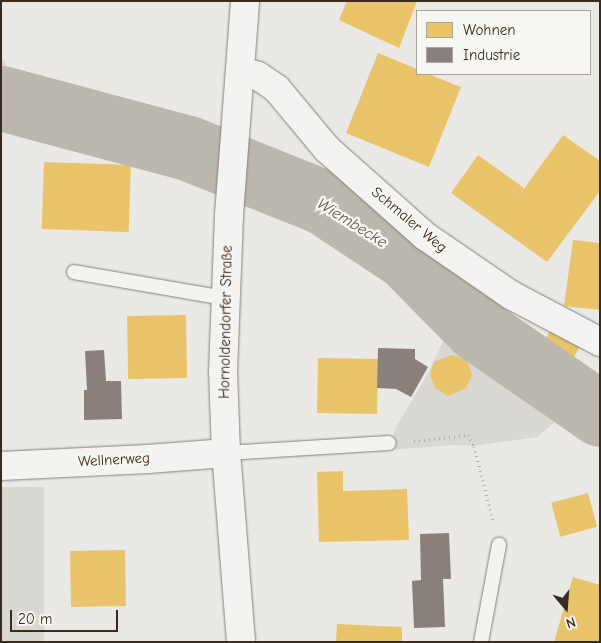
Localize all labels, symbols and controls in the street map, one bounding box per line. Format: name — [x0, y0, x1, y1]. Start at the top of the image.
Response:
legend — [416, 10, 591, 75]
text: Wohnen — [463, 21, 516, 39]
text: Industrie — [463, 46, 520, 64]
street label: Schmaler Weg — [368, 183, 450, 257]
water label: Wiembecke — [313, 194, 391, 252]
street label: Hornoldendorfer Straße — [216, 245, 236, 399]
street label: Wellnerweg — [78, 449, 150, 471]
north arrow — [541, 583, 591, 633]
scale bar — [12, 600, 120, 632]
text: 20 m — [18, 610, 52, 628]
text: N — [564, 613, 578, 632]

